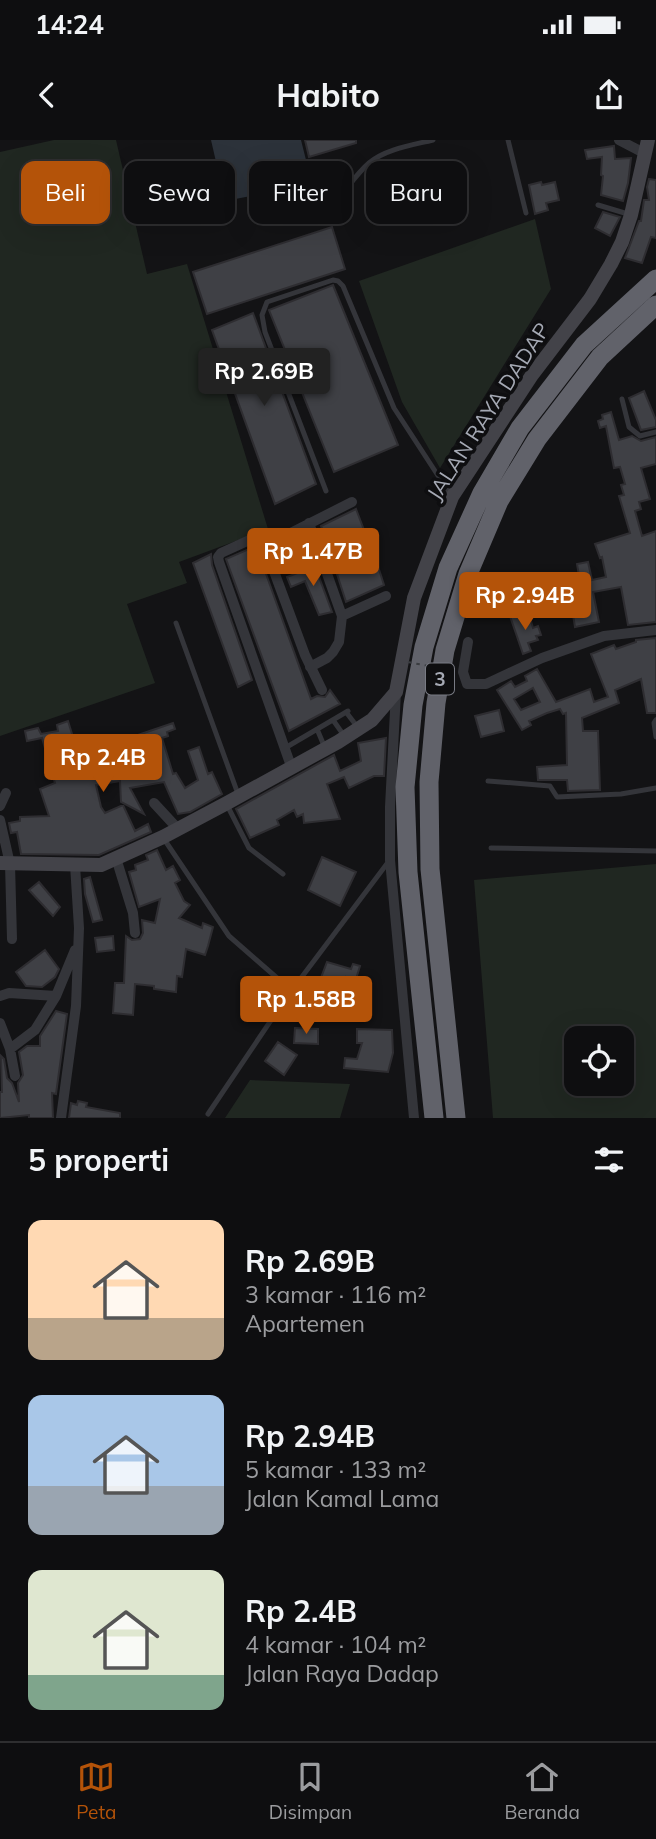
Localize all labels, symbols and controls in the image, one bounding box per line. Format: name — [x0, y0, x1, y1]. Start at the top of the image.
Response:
text: 14:24 — [35, 8, 104, 41]
text: Habito — [276, 75, 380, 115]
icon: back — [28, 76, 66, 114]
icon: share — [590, 76, 628, 114]
chip: Beli — [21, 161, 110, 224]
chip: Sewa — [124, 161, 235, 224]
chip: Filter — [249, 161, 352, 224]
chip: Baru — [366, 161, 467, 224]
street label: JALAN RAYA DADAP — [421, 318, 555, 504]
pin: Rp 2.69B — [192, 348, 336, 408]
text: Rp 2.69B — [214, 356, 314, 385]
pin: Rp 1.47B — [241, 528, 385, 588]
text: Rp 1.47B — [263, 536, 363, 565]
pin: Rp 2.94B — [453, 573, 597, 632]
text: Rp 2.94B — [475, 580, 575, 609]
road number: 3 — [426, 664, 454, 694]
pin: Rp 2.4B — [38, 734, 168, 794]
text: Rp 2.4B — [60, 742, 146, 771]
pin: Rp 1.58B — [234, 976, 378, 1036]
text: Rp 1.58B — [256, 984, 356, 1013]
map controls — [564, 1026, 634, 1096]
button: locate — [564, 1026, 634, 1096]
text: 5 properti — [28, 1141, 169, 1179]
icon: filters — [590, 1141, 628, 1179]
text: Rp 2.69B — [245, 1242, 375, 1280]
icon: home — [84, 1248, 168, 1332]
text: 3 kamar · 116 m² — [245, 1280, 426, 1309]
text: Apartemen — [245, 1309, 365, 1338]
text: Rp 2.94B — [245, 1417, 375, 1455]
icon: home — [84, 1423, 168, 1507]
text: 5 kamar · 133 m² — [245, 1455, 426, 1484]
text: Jalan Kamal Lama — [245, 1484, 439, 1513]
text: Rp 2.4B — [245, 1592, 357, 1630]
icon: home — [84, 1598, 168, 1682]
text: 4 kamar · 104 m² — [245, 1630, 426, 1659]
text: Jalan Raya Dadap — [245, 1659, 439, 1688]
tab: Peta — [76, 1758, 116, 1824]
tab: Disimpan — [269, 1758, 352, 1824]
tab: Beranda — [504, 1758, 580, 1824]

